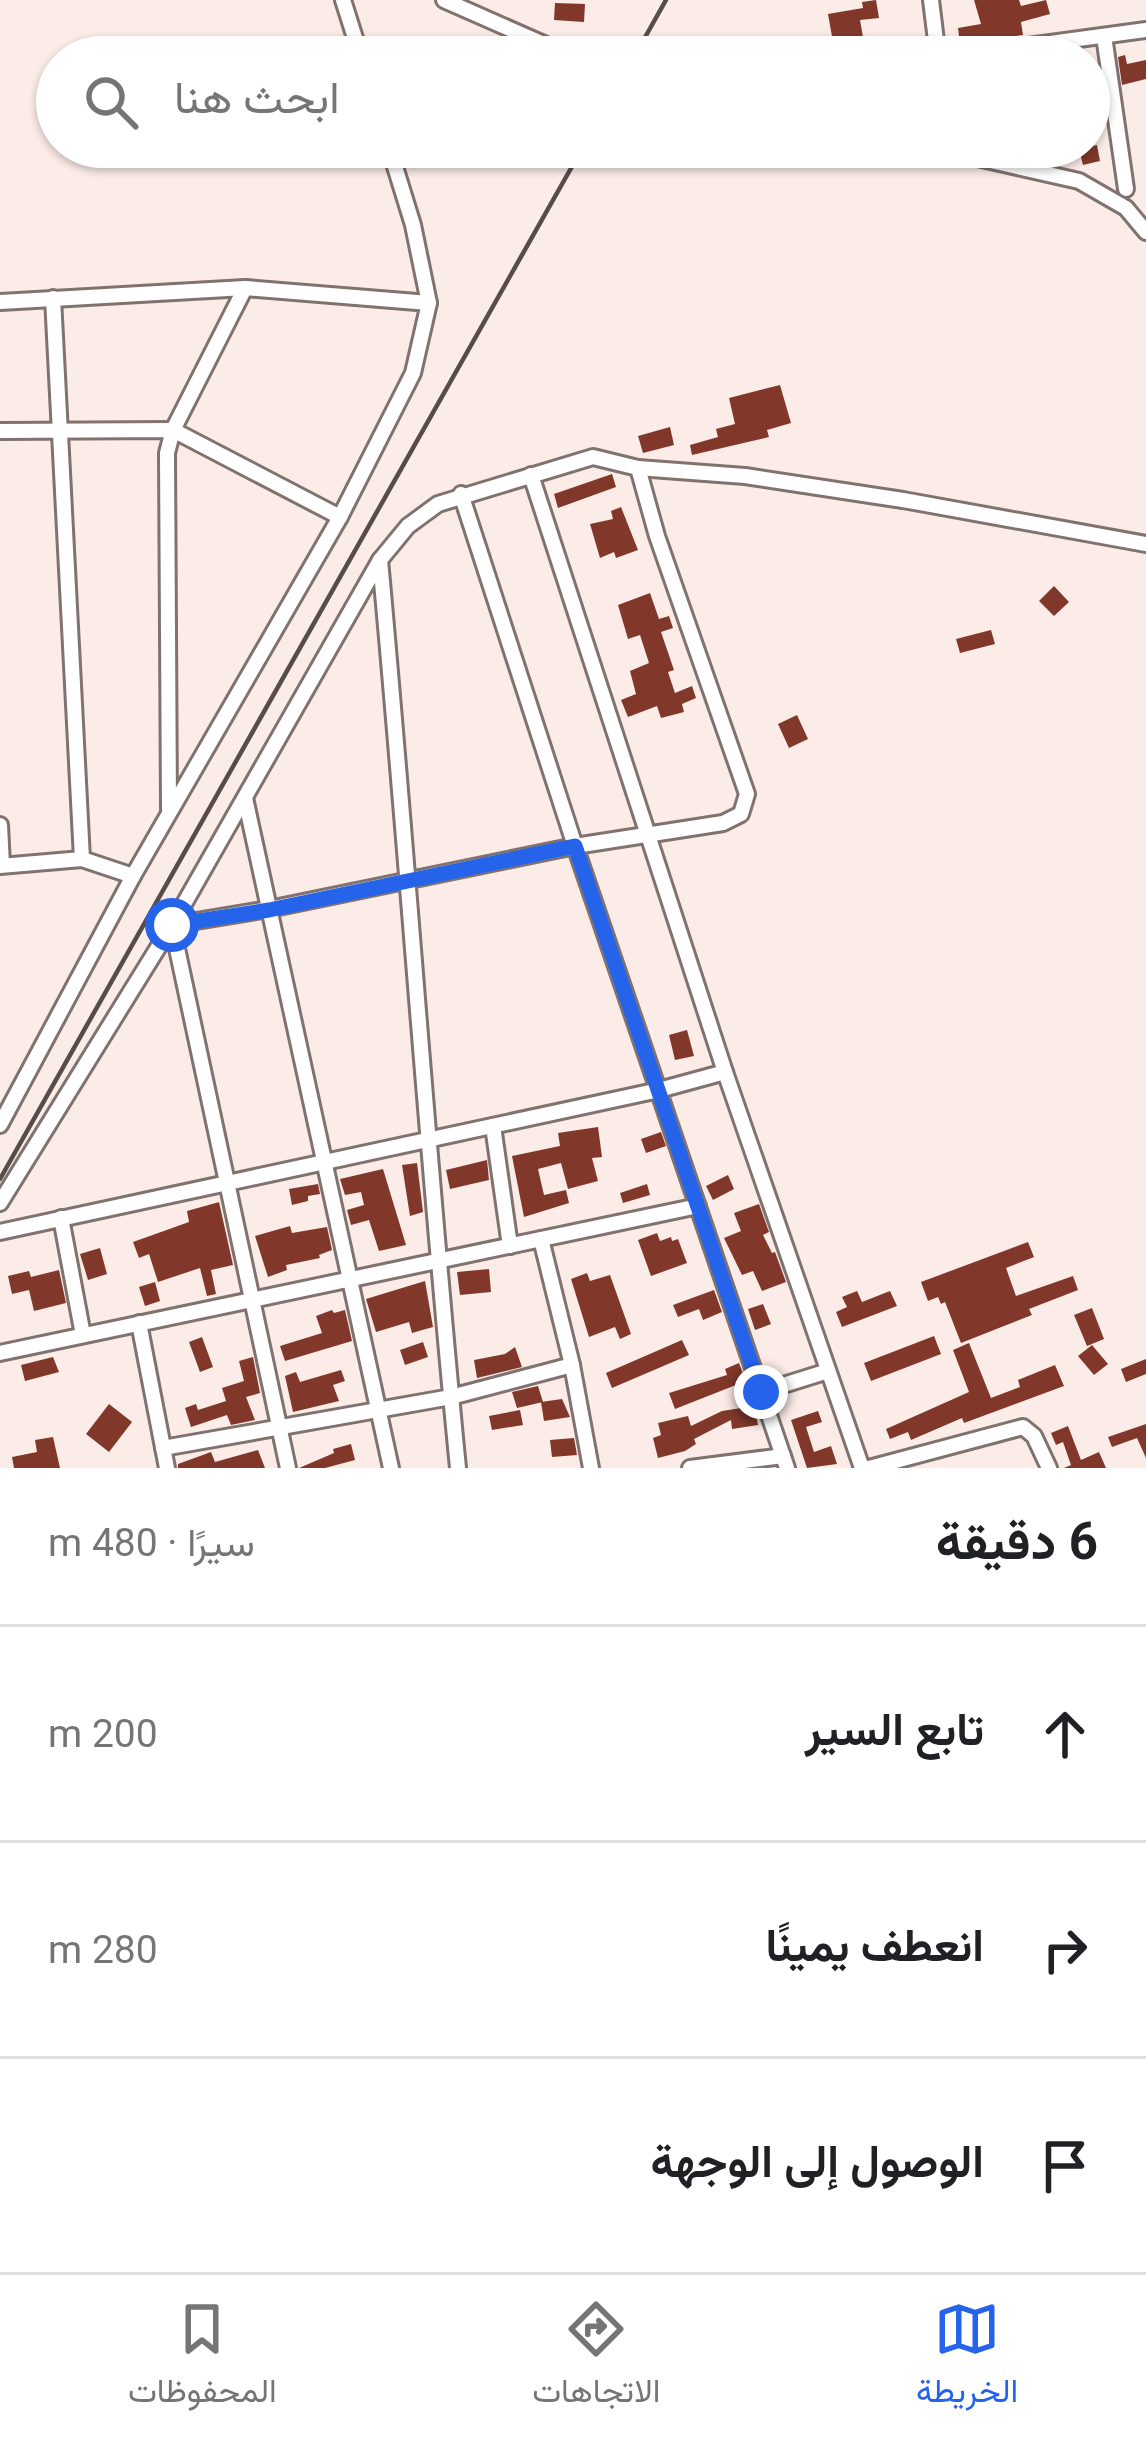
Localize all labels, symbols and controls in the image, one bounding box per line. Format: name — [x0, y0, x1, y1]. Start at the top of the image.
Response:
search box — [36, 36, 1110, 168]
icon: search — [78, 69, 144, 135]
text: ابحث هنا — [174, 71, 340, 124]
route start — [145, 898, 199, 952]
route end — [734, 1365, 788, 1419]
text: 6 دقيقة — [936, 1512, 1098, 1571]
text: سيرًا · 480 m — [48, 1520, 255, 1566]
icon: ahead — [1032, 1701, 1098, 1767]
text: تابع السير — [805, 1703, 984, 1756]
text: 200 m — [48, 1711, 158, 1757]
icon: right — [1032, 1917, 1098, 1983]
text: انعطف يمينًا — [765, 1919, 984, 1972]
text: 280 m — [48, 1927, 158, 1973]
icon: arrive — [1032, 2133, 1098, 2199]
text: الوصول إلى الوجهة — [651, 2135, 984, 2188]
tab: المحفوظات — [128, 2296, 277, 2420]
tab: الاتجاهات — [532, 2296, 660, 2420]
tab: الخريطة — [916, 2296, 1018, 2420]

